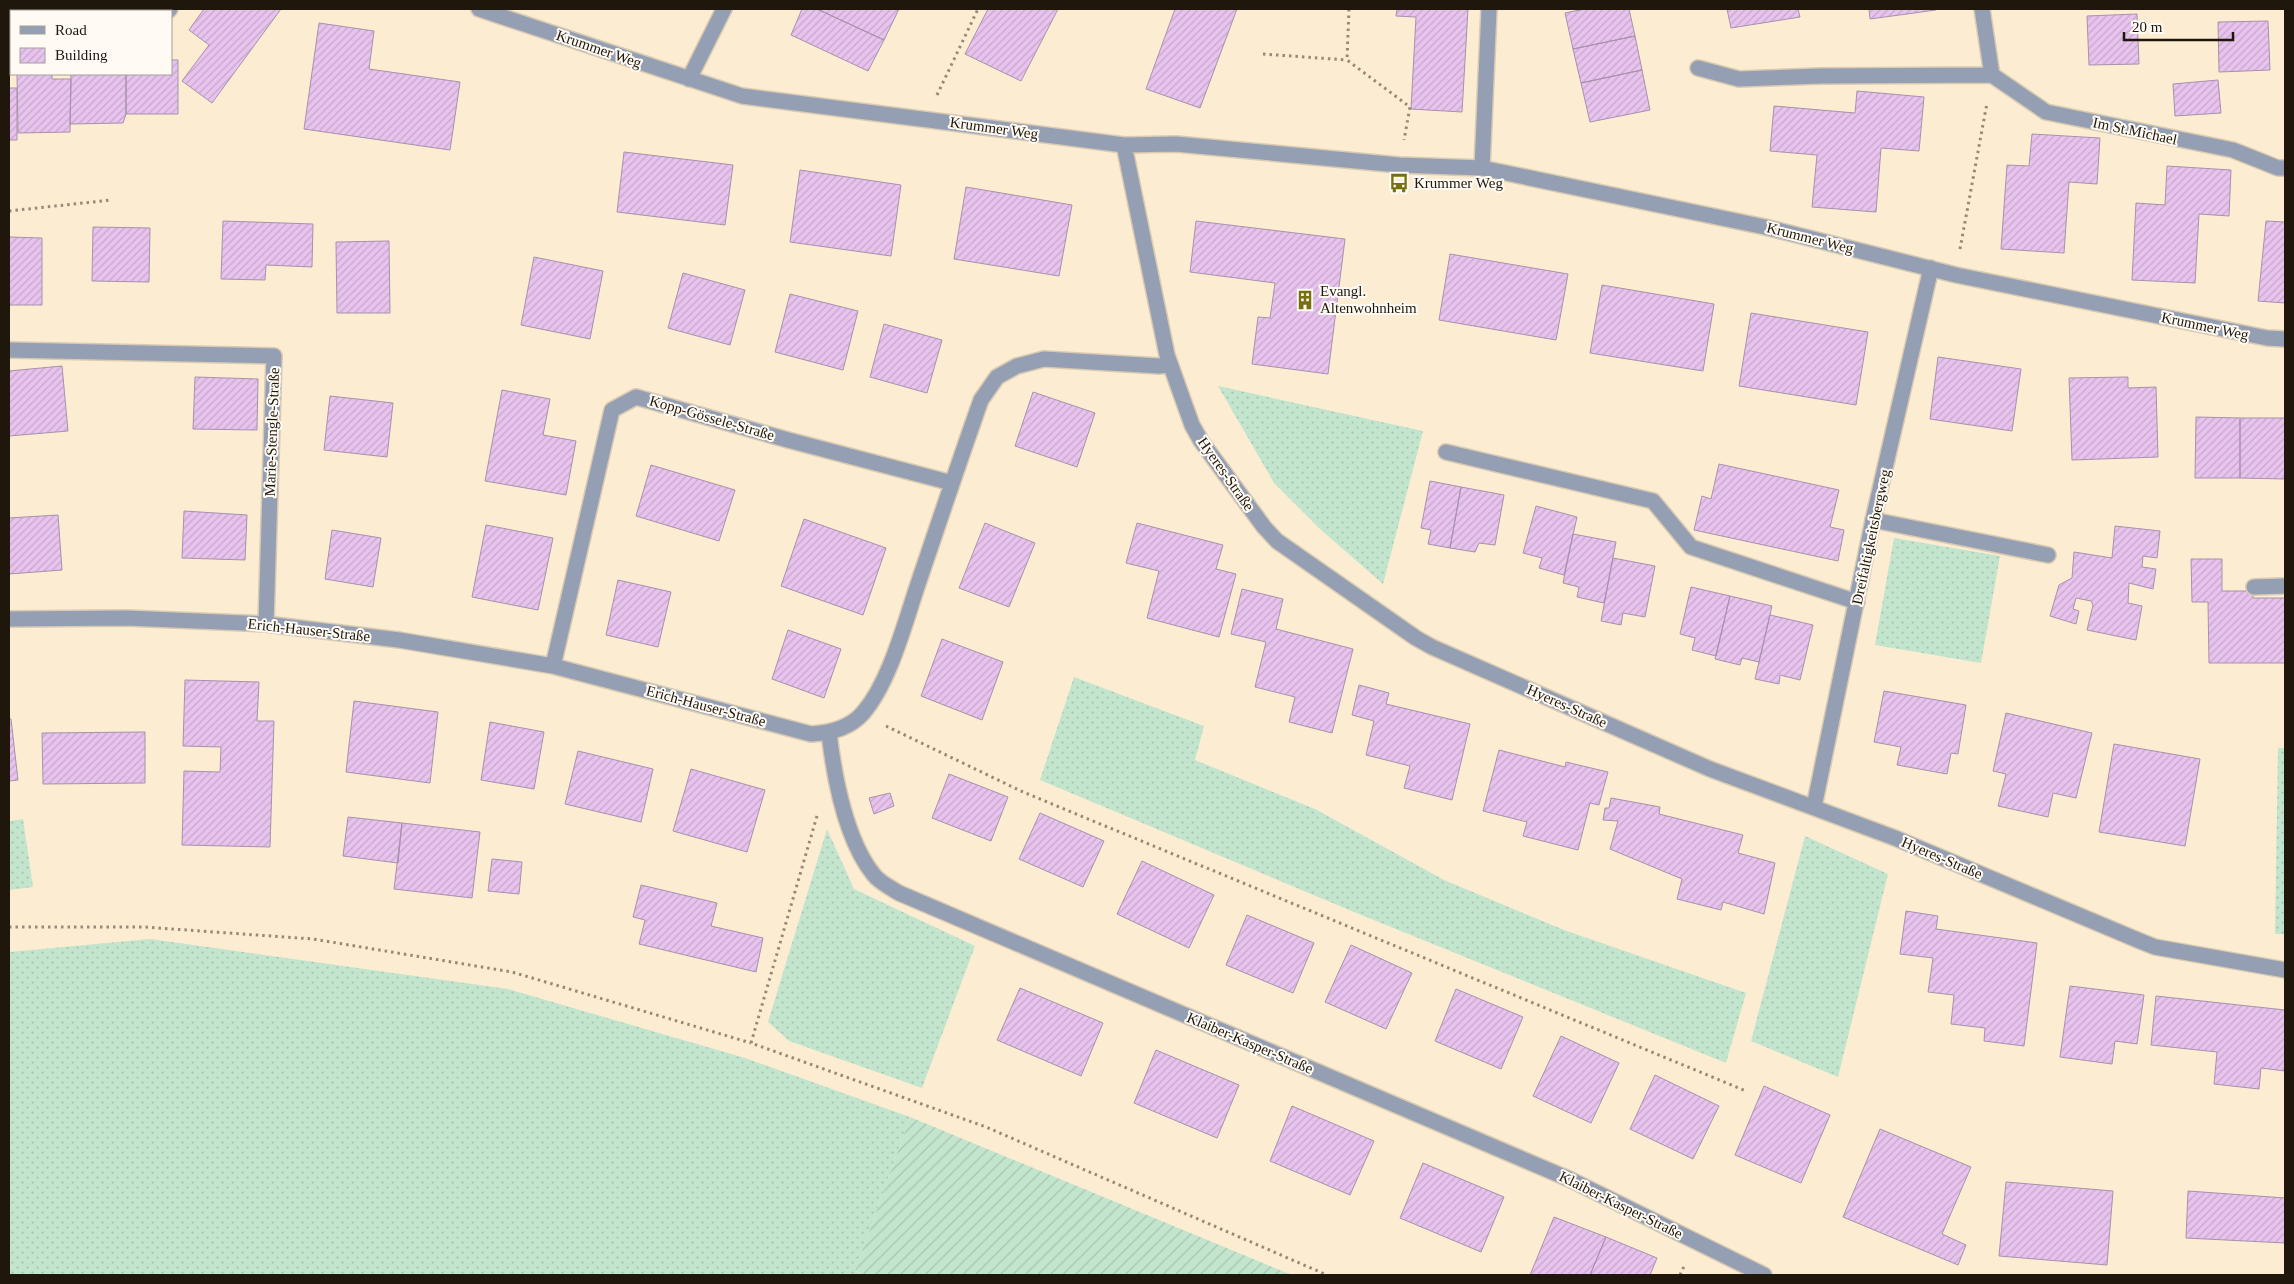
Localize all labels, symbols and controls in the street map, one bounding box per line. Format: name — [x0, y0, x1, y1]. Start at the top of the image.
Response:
legend — [10, 10, 172, 75]
scale bar — [2124, 10, 2233, 42]
text: 20 m — [2132, 19, 2163, 35]
text: Road — [55, 22, 87, 38]
street label: Krummer Weg — [554, 27, 644, 71]
text: Building — [55, 47, 108, 63]
street label: Krummer Weg — [949, 114, 1040, 142]
street label: Im St.Michael — [2091, 114, 2179, 148]
bus stop icon: Krummer Weg — [1388, 172, 1410, 194]
place label: Krummer Weg — [1414, 175, 1503, 191]
street label: Krummer Weg — [1765, 219, 1856, 257]
place label: Evangl. Altenwohnheim — [1320, 283, 1417, 316]
building icon: Evangl. Altenwohnheim — [1294, 289, 1316, 311]
street label: Krummer Weg — [2160, 309, 2251, 343]
street label: Marie-Stengle-Straße — [262, 367, 282, 497]
street label: Kopp-Gössele-Straße — [648, 393, 777, 444]
street label: Hyeres-Straße — [1195, 434, 1257, 514]
street label: Dreifaltigkeitsbergweg — [1849, 467, 1893, 606]
street label: Erich-Hauser-Straße — [247, 616, 371, 644]
street label: Hyeres-Straße — [1525, 681, 1610, 731]
street label: Erich-Hauser-Straße — [645, 682, 768, 730]
street label: Hyeres-Straße — [1899, 834, 1985, 882]
street label: Klaiber-Kasper-Straße — [1185, 1009, 1316, 1077]
street label: Klaiber-Kasper-Straße — [1557, 1168, 1686, 1242]

